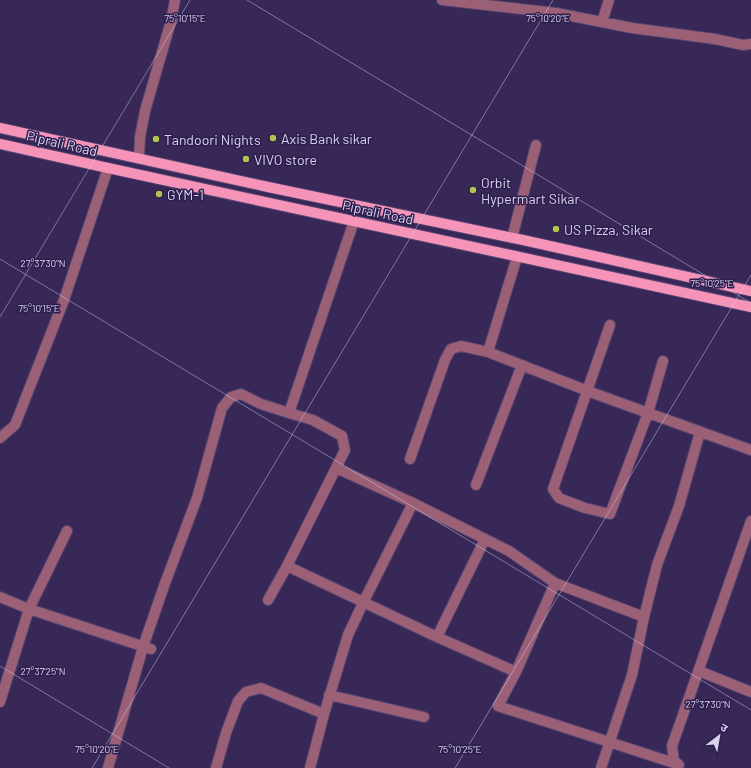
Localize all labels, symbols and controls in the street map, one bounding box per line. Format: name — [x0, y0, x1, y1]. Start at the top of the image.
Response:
text: 75°10'15"E — [164, 12, 206, 24]
text: 75°10'20"E — [526, 12, 570, 24]
street label: Piprali Road — [25, 127, 99, 159]
place label: Axis Bank sikar — [281, 130, 372, 147]
place label: Tandoori Nights — [164, 131, 261, 148]
marker: Axis Bank sikar — [268, 133, 278, 143]
marker: Tandoori Nights — [151, 134, 161, 144]
place label: VIVO store — [254, 151, 317, 168]
marker: VIVO store — [241, 154, 251, 164]
place label: Orbit Hypermart Sikar — [481, 174, 580, 207]
marker: Orbit Hypermart Sikar — [468, 185, 478, 195]
place label: GYM-1 — [167, 186, 204, 203]
marker: GYM-1 — [154, 189, 164, 199]
street label: Piprali Road — [341, 196, 415, 228]
place label: US Pizza, Sikar — [564, 221, 653, 238]
marker: US Pizza, Sikar — [551, 224, 561, 234]
text: 27°37'30"N — [20, 257, 66, 269]
text: 75°10'25"E — [690, 277, 734, 289]
text: 75°10'15"E — [18, 302, 60, 314]
text: 27°37'25"N — [21, 665, 66, 677]
text: 27°37'30"N — [685, 698, 731, 710]
north arrow — [699, 716, 739, 756]
text: उ — [718, 720, 731, 735]
text: 75°10'20"E — [75, 743, 119, 755]
text: 75°10'25"E — [438, 743, 482, 755]

